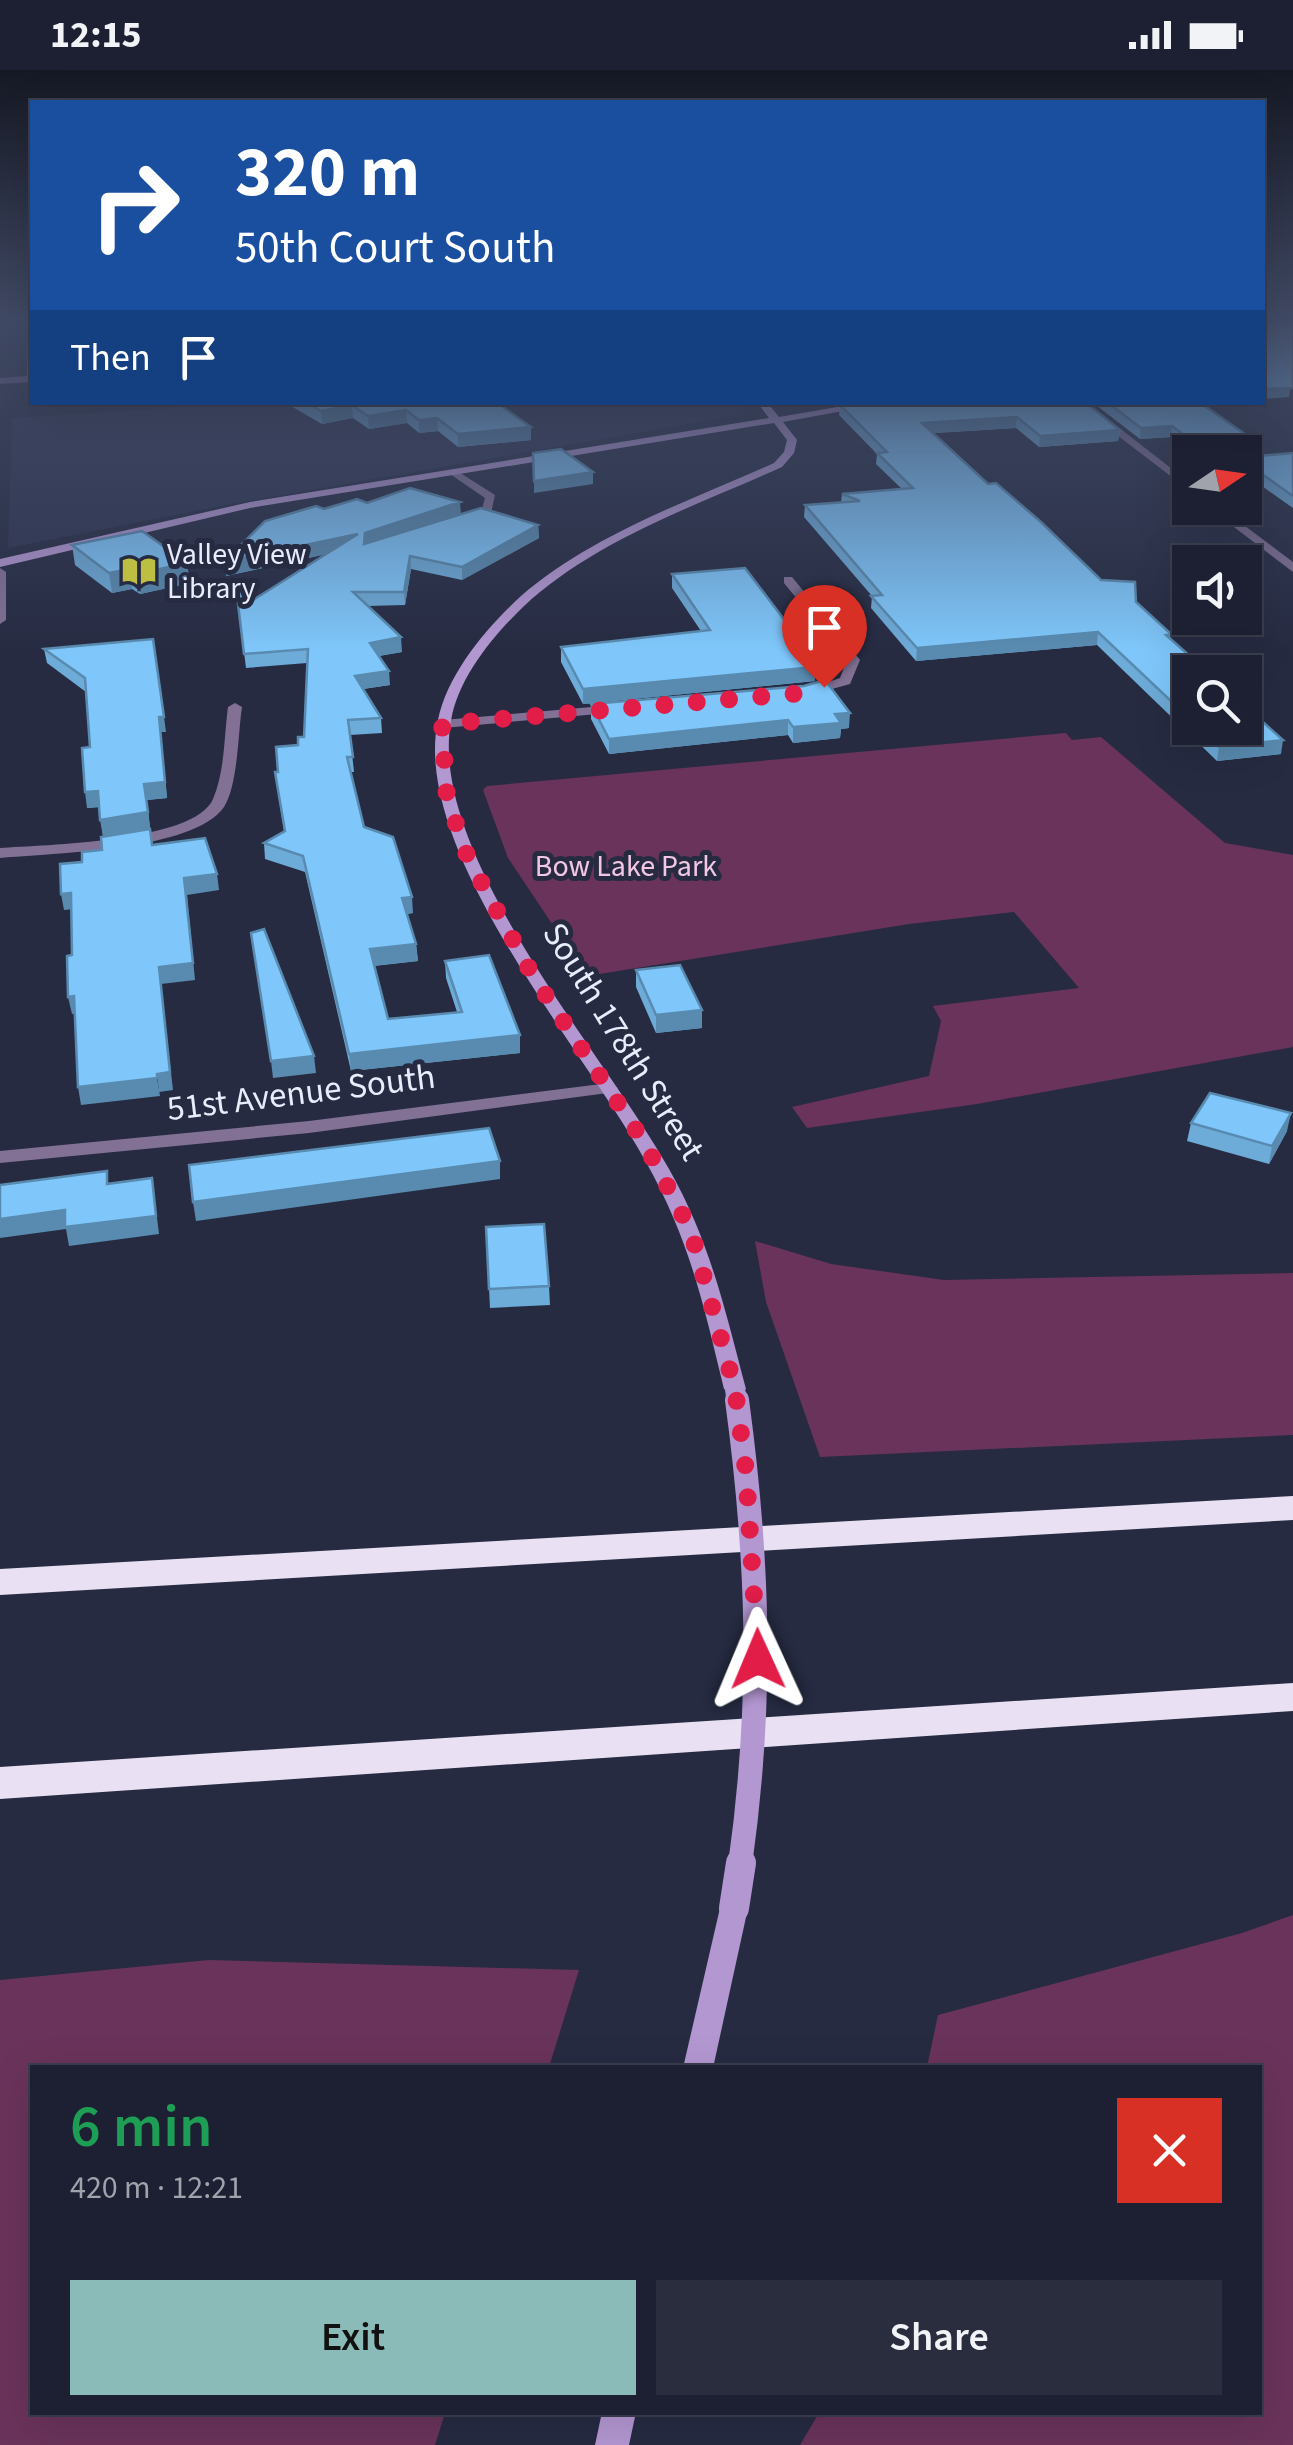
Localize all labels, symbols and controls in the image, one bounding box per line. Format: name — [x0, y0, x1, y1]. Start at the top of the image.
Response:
text: 12:15 — [50, 8, 142, 62]
text: 320 m — [235, 123, 420, 223]
icon: right — [70, 140, 200, 270]
text: 50th Court South — [235, 216, 555, 280]
icon: arrive — [171, 330, 226, 385]
text: Then — [70, 331, 151, 385]
north arrow — [1172, 435, 1262, 525]
map controls — [1172, 435, 1262, 745]
place label: Valley View Library — [167, 533, 307, 610]
button: sound — [1172, 545, 1262, 635]
library icon: Valley View Library — [120, 552, 158, 590]
pin — [782, 585, 867, 688]
icon: arrive — [797, 600, 852, 655]
button: search — [1172, 655, 1262, 745]
park label: Bow Lake Park — [535, 845, 717, 888]
street label: South 178th Street — [530, 913, 717, 1170]
street label: 51st Avenue South — [164, 1052, 438, 1134]
position arrow — [706, 1607, 810, 1711]
text: 6 min — [70, 2085, 213, 2170]
button: close — [1117, 2098, 1222, 2203]
text: 420 m · 12:21 — [70, 2165, 243, 2211]
button: Exit — [70, 2280, 636, 2395]
button: Share — [656, 2280, 1222, 2395]

